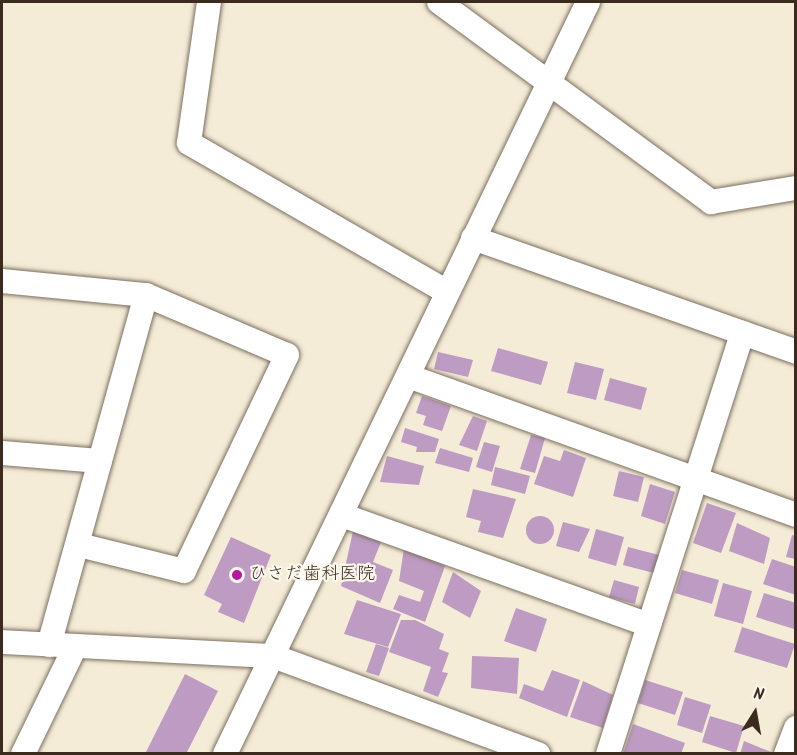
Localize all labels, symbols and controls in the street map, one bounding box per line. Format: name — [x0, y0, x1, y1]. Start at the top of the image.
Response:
place label: ひさだ歯科医院 — [249, 564, 375, 586]
marker: ひさだ歯科医院 — [230, 568, 244, 582]
text: N — [751, 682, 766, 708]
north arrow — [725, 683, 785, 743]

